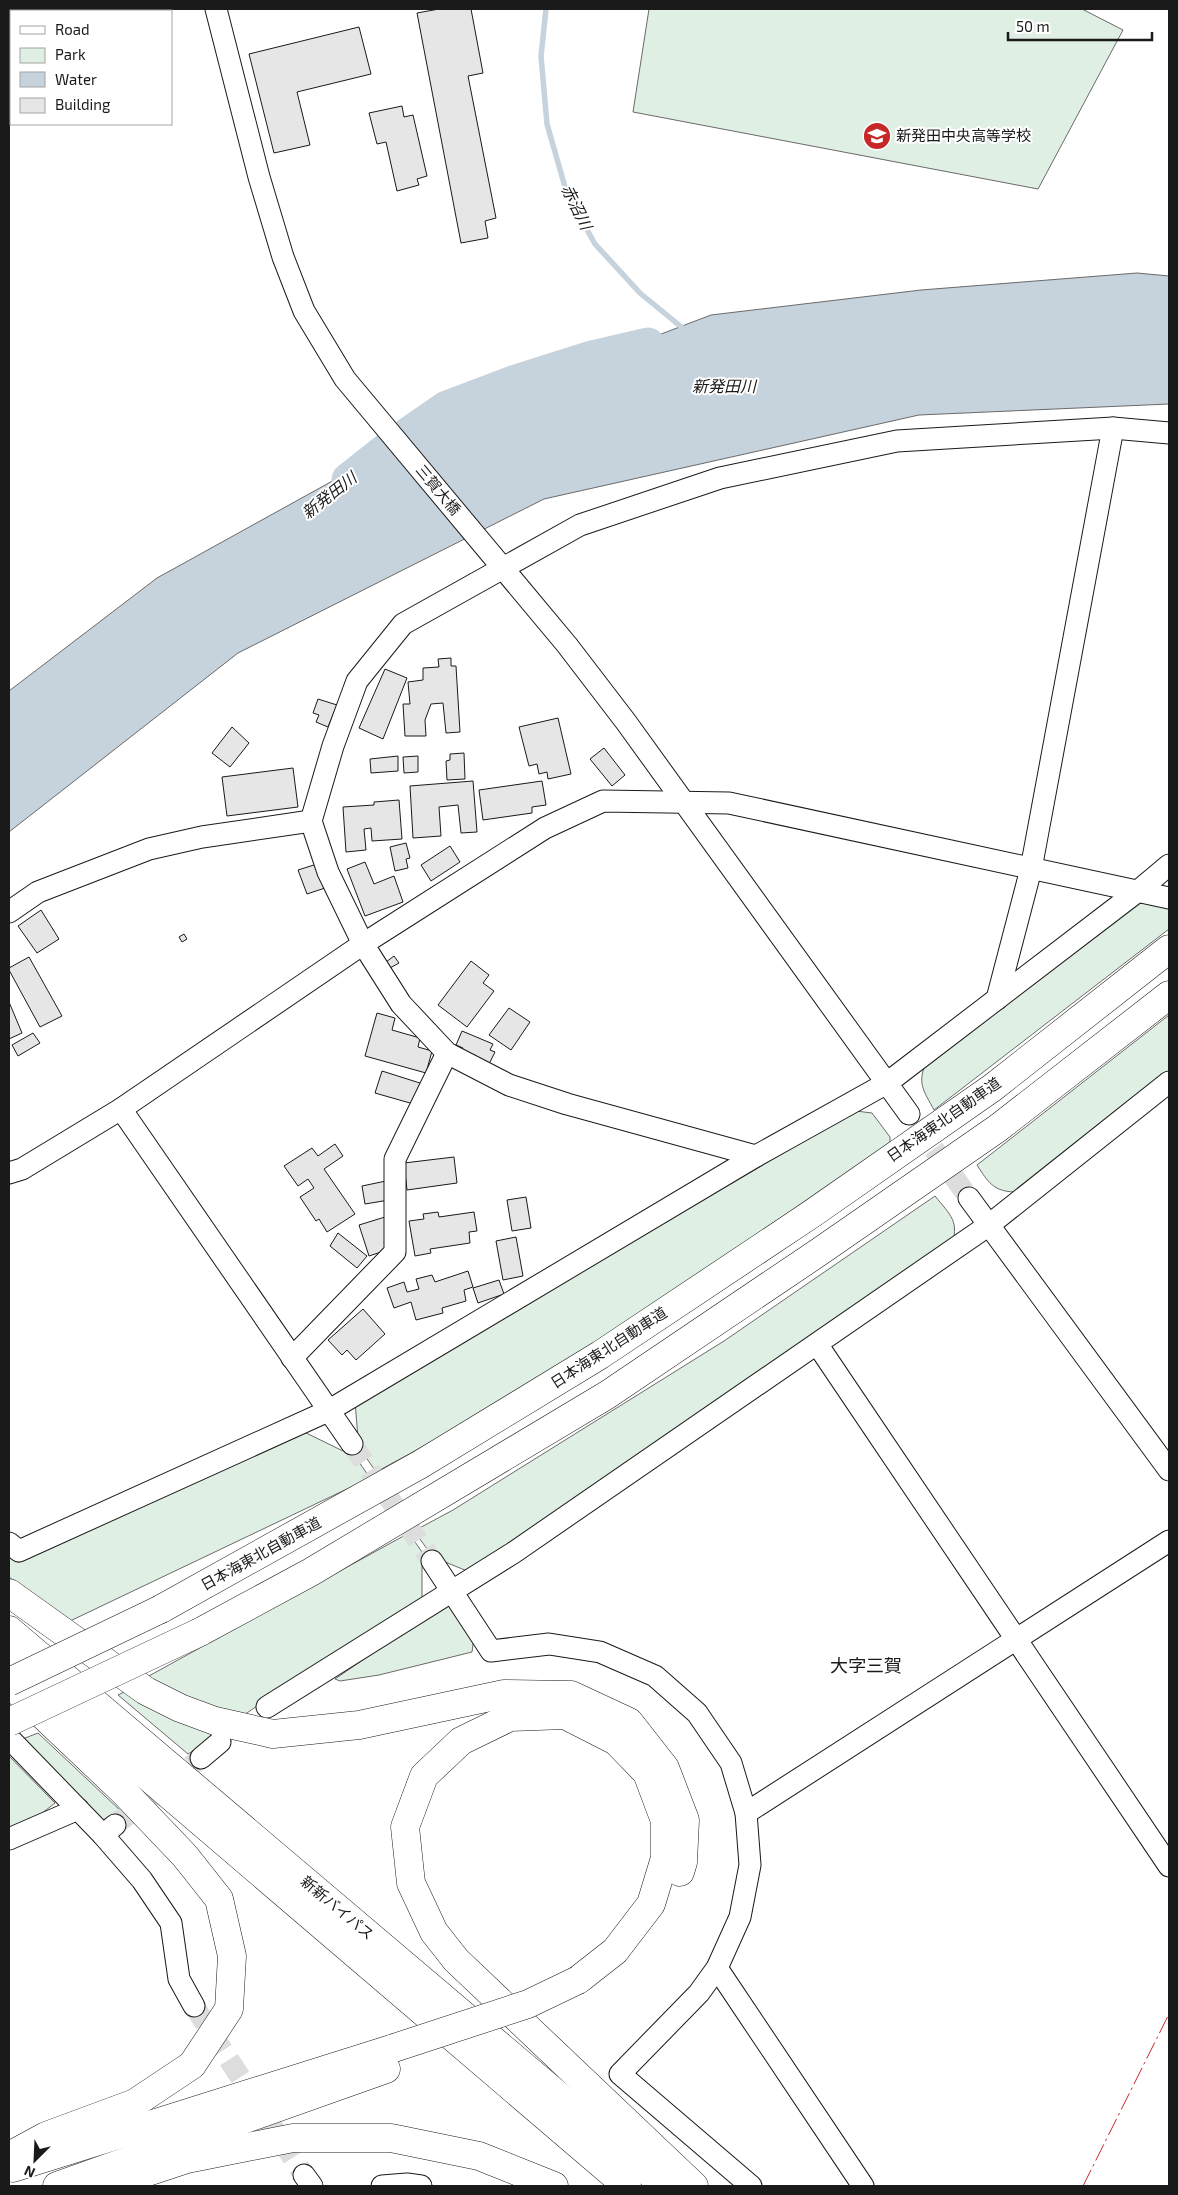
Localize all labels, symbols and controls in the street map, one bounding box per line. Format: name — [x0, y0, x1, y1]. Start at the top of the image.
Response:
legend — [10, 10, 172, 125]
scale bar — [1008, 10, 1152, 42]
text: 50 m — [1016, 17, 1050, 35]
text: Road — [55, 20, 90, 38]
text: Park — [55, 45, 86, 63]
text: Water — [55, 70, 97, 88]
text: Building — [55, 95, 111, 113]
school or university icon: 新発田中央高等学校 — [862, 121, 892, 151]
place label: 新発田中央高等学校 — [896, 126, 1031, 144]
water label: 赤沼川 — [558, 181, 597, 234]
water label: 新発田川 — [692, 376, 758, 395]
street label: 三賀大橋 — [413, 461, 465, 518]
water label: 新発田川 — [298, 466, 361, 522]
street label: 日本海東北自動車道 — [883, 1073, 1004, 1165]
street label: 日本海東北自動車道 — [547, 1303, 670, 1391]
street label: 日本海東北自動車道 — [197, 1513, 324, 1594]
district label: 大字三賀 — [830, 1654, 902, 1676]
street label: 新新バイパス — [297, 1872, 378, 1943]
north arrow — [10, 2135, 60, 2185]
text: N — [21, 2163, 38, 2182]

